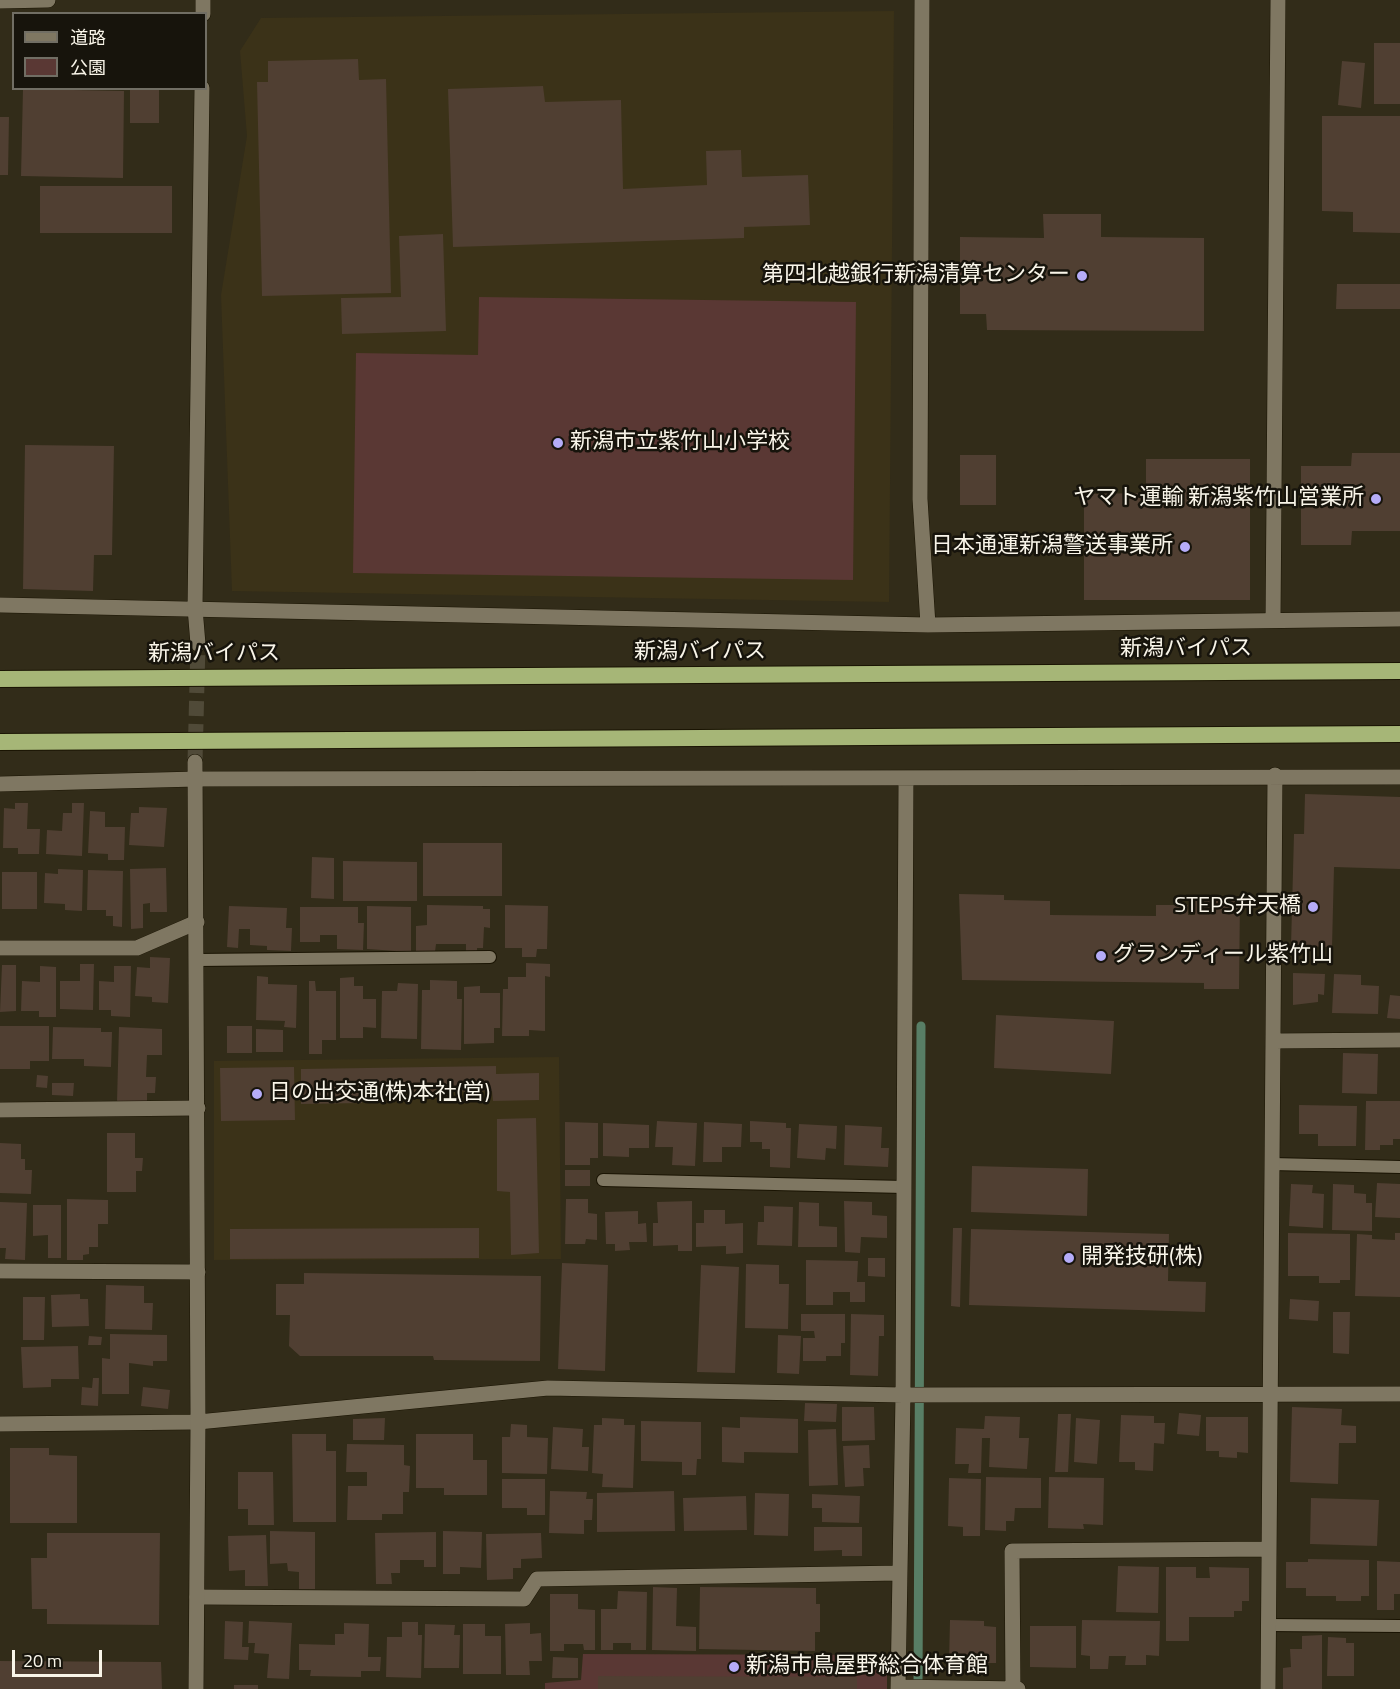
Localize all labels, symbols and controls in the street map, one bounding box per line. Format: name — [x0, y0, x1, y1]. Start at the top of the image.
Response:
legend — [12, 12, 207, 90]
text: 道路 — [70, 24, 106, 51]
text: 公園 — [70, 54, 106, 81]
place label: 第四北越銀行新潟清算センター — [762, 263, 1070, 289]
marker: 第四北越銀行新潟清算センター — [1075, 269, 1089, 283]
place label: 新潟市立紫竹山小学校 — [570, 430, 790, 456]
marker: 新潟市立紫竹山小学校 — [551, 436, 565, 450]
place label: ヤマト運輸 新潟紫竹山営業所 — [1073, 486, 1364, 512]
marker: ヤマト運輸 新潟紫竹山営業所 — [1369, 492, 1383, 506]
place label: 日本通運新潟警送事業所 — [931, 534, 1173, 560]
marker: 日本通運新潟警送事業所 — [1178, 540, 1192, 554]
street label: 新潟バイパス — [1120, 637, 1252, 663]
street label: 新潟バイパス — [634, 640, 766, 666]
street label: 新潟バイパス — [148, 642, 280, 668]
place label: STEPS弁天橋 — [1174, 894, 1301, 920]
marker: STEPS弁天橋 — [1306, 900, 1320, 914]
place label: グランディール紫竹山 — [1113, 943, 1333, 969]
marker: グランディール紫竹山 — [1094, 949, 1108, 963]
place label: 日の出交通(株)本社(営) — [269, 1081, 490, 1107]
marker: 日の出交通(株)本社(営) — [250, 1087, 264, 1101]
place label: 開発技研(株) — [1081, 1245, 1203, 1271]
marker: 開発技研(株) — [1062, 1251, 1076, 1265]
scale bar — [15, 1638, 105, 1676]
text: 20 m — [23, 1647, 62, 1674]
place label: 新潟市鳥屋野総合体育館 — [746, 1654, 988, 1680]
marker: 新潟市鳥屋野総合体育館 — [727, 1660, 741, 1674]

